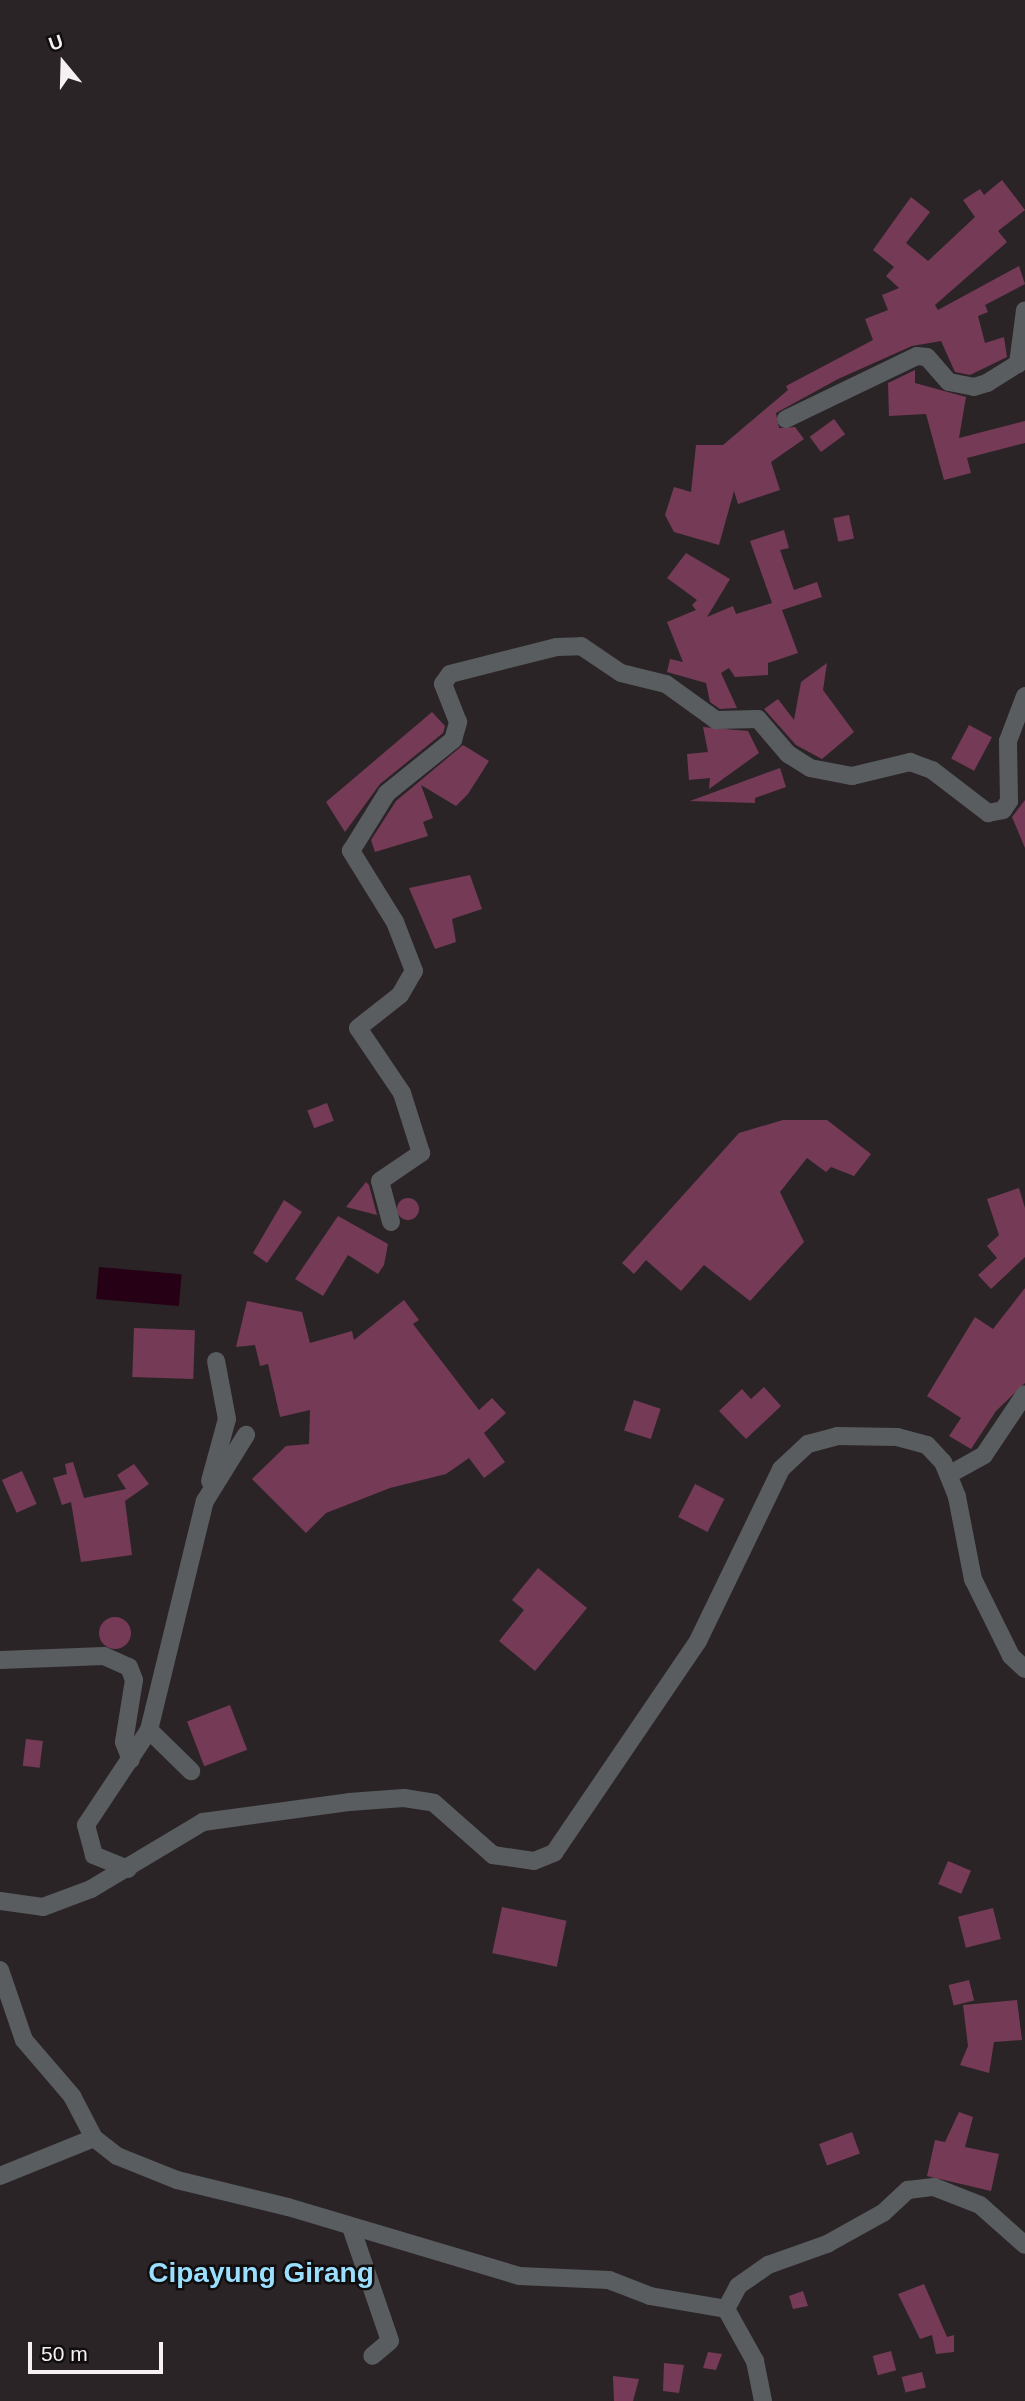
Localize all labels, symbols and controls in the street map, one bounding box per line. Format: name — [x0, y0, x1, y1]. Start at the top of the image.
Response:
north arrow — [28, 28, 98, 98]
text: U — [46, 31, 66, 55]
district label: Cipayung Girang — [148, 2256, 374, 2290]
scale bar — [32, 2328, 166, 2372]
text: 50 m — [41, 2342, 88, 2365]

